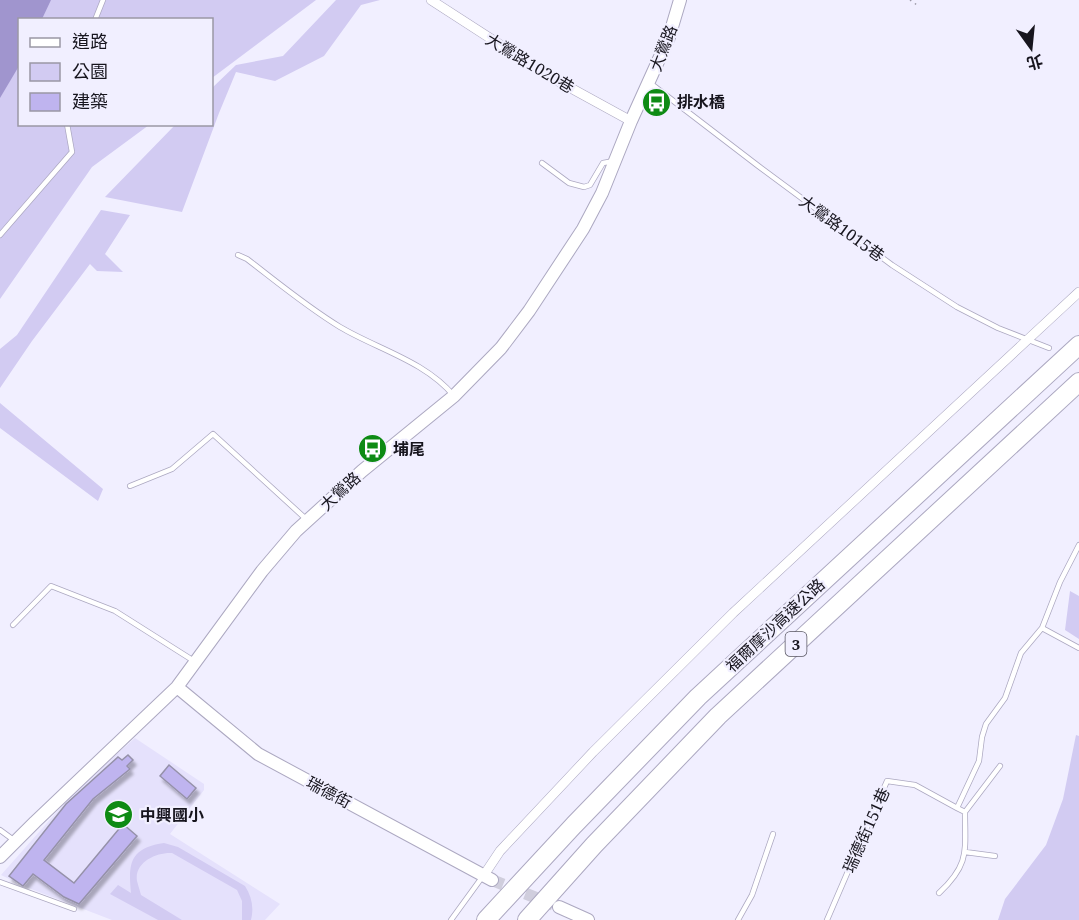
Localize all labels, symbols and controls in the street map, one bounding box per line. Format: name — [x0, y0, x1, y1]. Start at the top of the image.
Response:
legend — [18, 18, 213, 126]
north arrow — [1001, 18, 1061, 78]
street label: 大鶯路 — [644, 22, 682, 74]
street label: 大鶯路1020巷 — [482, 28, 578, 98]
text: 道路 — [72, 29, 108, 53]
text: 北 — [1024, 50, 1045, 75]
text: 公園 — [72, 59, 108, 83]
bus stop icon: 排水橋 — [640, 86, 672, 118]
text: 建築 — [72, 89, 108, 113]
place label: 排水橋 — [677, 91, 725, 113]
street label: 大鶯路1015巷 — [795, 190, 889, 266]
bus stop icon: 埔尾 — [356, 433, 388, 465]
place label: 埔尾 — [393, 438, 425, 460]
street label: 大鶯路 — [315, 467, 365, 515]
street label: 福爾摩沙高速公路 — [721, 573, 829, 677]
road number: 3 — [786, 632, 806, 656]
street label: 瑞德街 — [303, 771, 355, 813]
street label: 瑞德街151巷 — [837, 784, 895, 876]
school or university icon: 中興國小 — [103, 799, 135, 831]
place label: 中興國小 — [140, 804, 204, 826]

